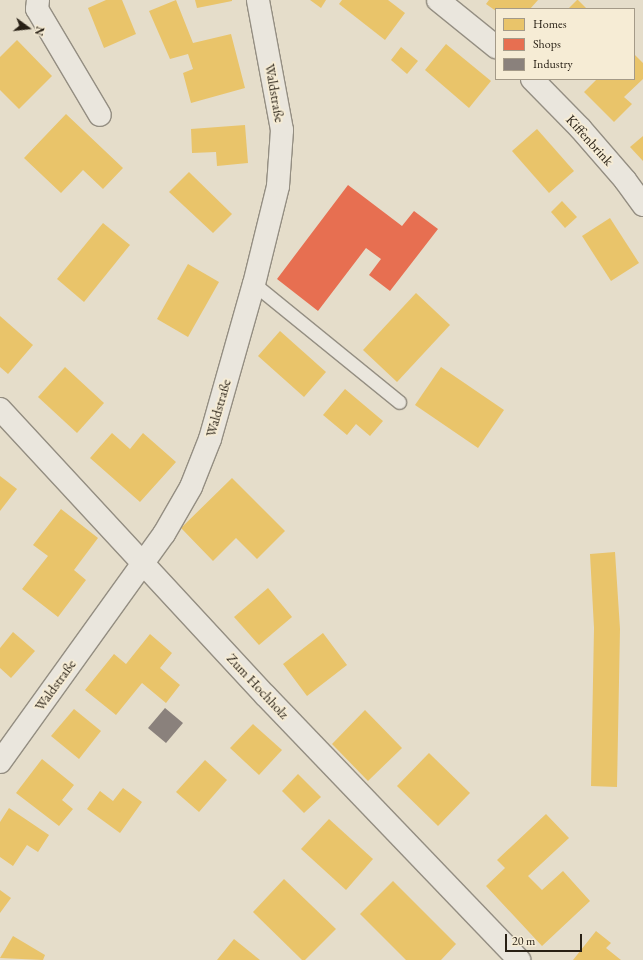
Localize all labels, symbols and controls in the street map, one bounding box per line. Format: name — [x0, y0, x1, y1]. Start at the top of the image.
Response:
north arrow — [8, 8, 48, 48]
legend — [495, 8, 635, 80]
text: Homes — [533, 16, 567, 32]
text: N — [32, 25, 48, 37]
text: Shops — [533, 36, 561, 52]
text: Industry — [533, 56, 573, 72]
street label: Waldstraße — [262, 62, 288, 124]
street label: Kiffenbrink — [563, 111, 617, 169]
street label: Waldstraße — [202, 377, 234, 439]
street label: Zum Hochholz — [223, 650, 293, 722]
street label: Waldstraße — [31, 656, 79, 714]
scale bar — [507, 926, 584, 952]
text: 20 m — [512, 933, 535, 949]

